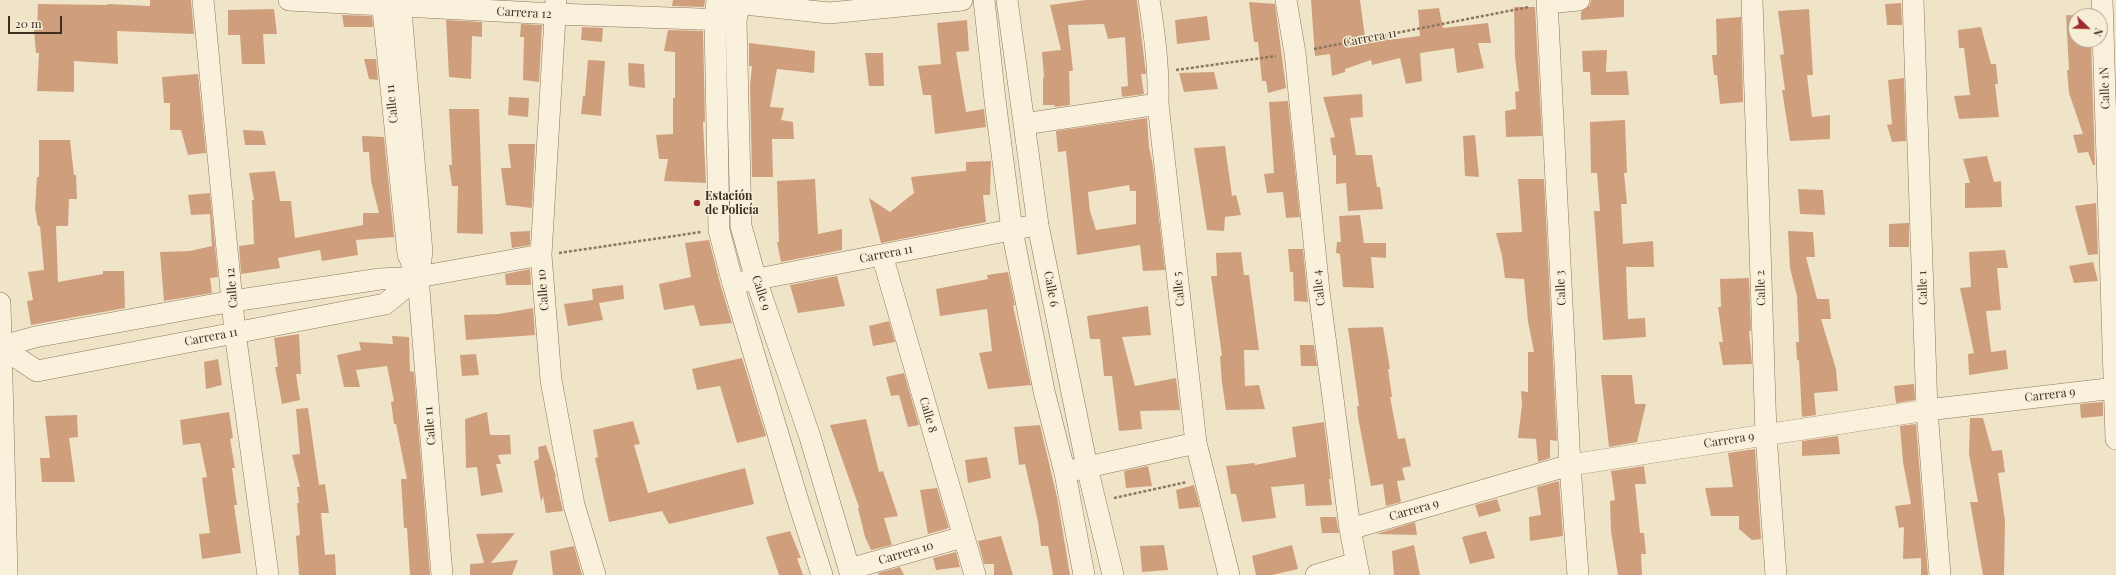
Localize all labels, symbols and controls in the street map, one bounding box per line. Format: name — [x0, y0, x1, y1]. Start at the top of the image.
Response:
street label: Carrera 12 — [496, 4, 552, 22]
scale bar — [10, 8, 64, 34]
north arrow — [2068, 8, 2108, 48]
text: 20 m — [15, 15, 42, 31]
street label: Carrera 11 — [1342, 26, 1398, 50]
text: N — [2090, 26, 2107, 39]
street label: Calle 1N — [2097, 66, 2113, 110]
street label: Calle 11 — [383, 84, 401, 124]
place label: Estación de Policía — [705, 189, 759, 217]
marker: Estación de Policía — [692, 198, 702, 208]
street label: Carrera 11 — [858, 242, 914, 266]
street label: Calle 12 — [223, 267, 241, 309]
street label: Calle 10 — [534, 269, 552, 311]
street label: Calle 4 — [1310, 269, 1328, 307]
street label: Calle 6 — [1040, 270, 1062, 308]
street label: Calle 3 — [1553, 270, 1569, 306]
street label: Calle 2 — [1753, 270, 1769, 306]
street label: Calle 5 — [1170, 271, 1188, 307]
street label: Calle 1 — [1915, 271, 1931, 305]
street label: Calle 9 — [749, 274, 773, 312]
street label: Carrera 11 — [183, 325, 239, 349]
street label: Carrera 9 — [2024, 385, 2076, 405]
street label: Calle 8 — [916, 396, 940, 434]
street label: Calle 11 — [421, 406, 439, 446]
street label: Carrera 9 — [1703, 429, 1755, 451]
street label: Carrera 9 — [1387, 496, 1441, 524]
street label: Carrera 10 — [877, 538, 935, 568]

